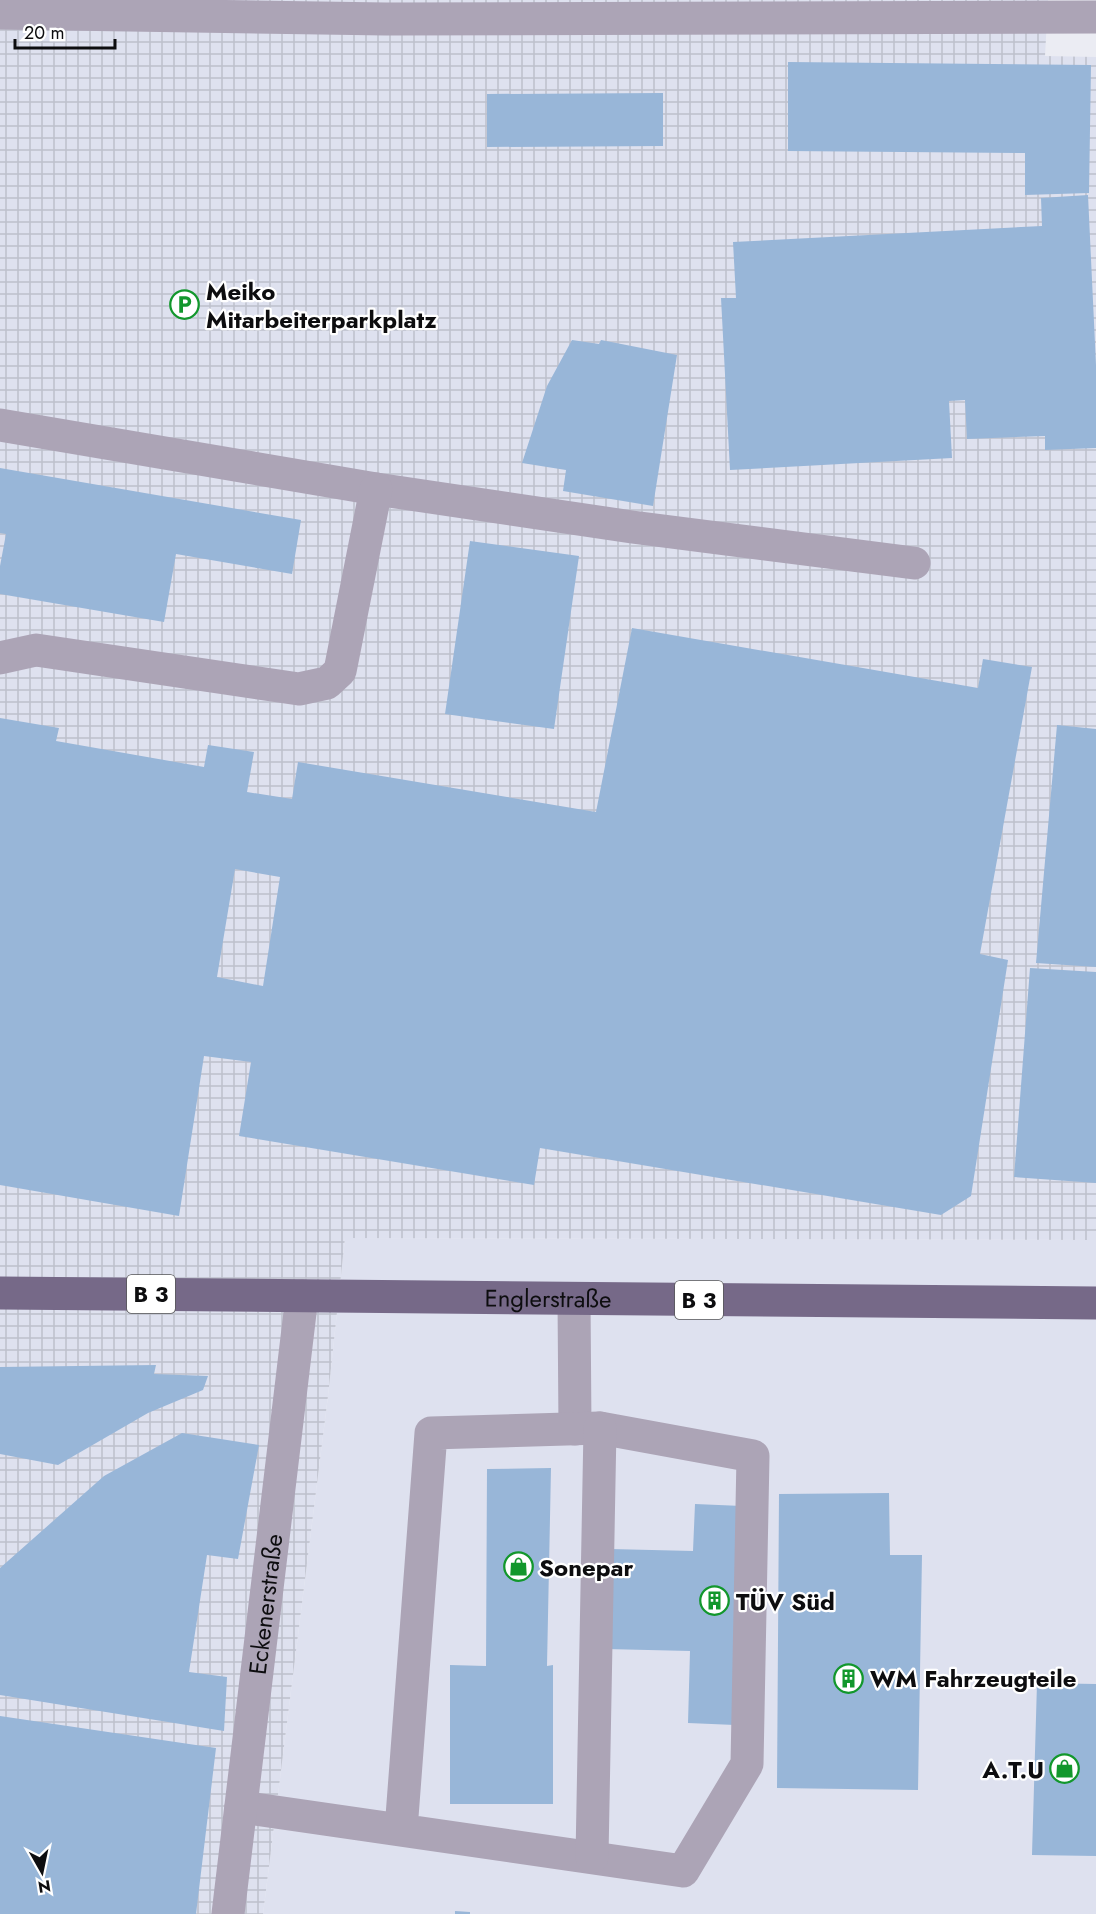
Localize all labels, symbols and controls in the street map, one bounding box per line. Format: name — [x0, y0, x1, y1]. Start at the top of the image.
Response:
scale bar — [15, 12, 116, 50]
text: 20 m — [24, 20, 64, 46]
place label: Meiko Mitarbeiterparkplatz — [206, 274, 437, 337]
parking icon: Meiko Mitarbeiterparkplatz — [169, 289, 201, 321]
road number: B 3 — [127, 1275, 175, 1313]
street label: Englerstraße — [484, 1280, 612, 1316]
road number: B 3 — [675, 1281, 723, 1319]
street label: Eckenerstraße — [239, 1532, 291, 1677]
place label: Sonepar — [539, 1550, 633, 1585]
shop icon: Sonepar — [502, 1551, 534, 1583]
place label: TÜV Süd — [736, 1584, 835, 1619]
building icon: TÜV Süd — [699, 1585, 731, 1617]
place label: WM Fahrzeugteile — [870, 1661, 1076, 1696]
building icon: WM Fahrzeugteile — [833, 1662, 865, 1694]
place label: A.T.U — [981, 1752, 1044, 1787]
shop icon: A.T.U — [1049, 1753, 1081, 1785]
north arrow — [12, 1842, 72, 1902]
text: N — [36, 1874, 52, 1899]

